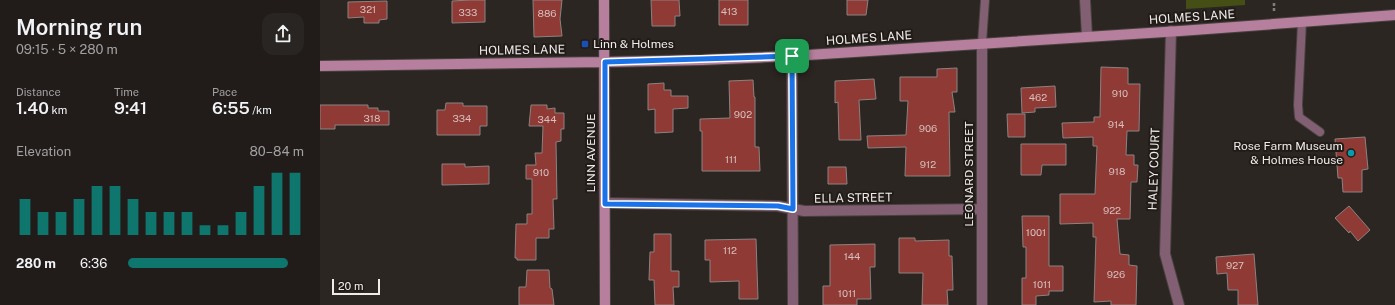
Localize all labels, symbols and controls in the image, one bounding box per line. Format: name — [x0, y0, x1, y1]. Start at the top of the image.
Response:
house number: 321 — [360, 3, 376, 15]
house number: 413 — [721, 5, 737, 17]
house number: 333 — [459, 6, 477, 18]
house number: 886 — [537, 7, 557, 19]
street label: HOLMES LANE — [1149, 7, 1235, 27]
button: share — [262, 13, 304, 55]
text: Morning run — [16, 14, 142, 40]
street label: HOLMES LANE — [826, 28, 912, 48]
place label: Linn & Holmes — [593, 37, 674, 51]
marker: Linn & Holmes — [580, 39, 590, 49]
pin — [775, 39, 809, 73]
text: 09:15 · 5 × 280 m — [16, 42, 118, 57]
street label: HOLMES LANE — [479, 42, 565, 58]
icon: arrive — [781, 45, 803, 67]
text: Distance — [16, 86, 61, 98]
text: Time — [114, 86, 139, 98]
text: Pace — [212, 86, 237, 98]
house number: 910 — [1112, 87, 1128, 99]
house number: 462 — [1029, 91, 1047, 103]
text: 1.40 — [16, 98, 49, 118]
text: 9:41 — [114, 98, 147, 118]
text: 6:55 — [212, 98, 250, 118]
text: km — [49, 104, 67, 116]
text: /km — [250, 104, 272, 116]
house number: 902 — [734, 108, 752, 120]
house number: 318 — [364, 112, 380, 124]
house number: 334 — [453, 112, 471, 124]
house number: 344 — [538, 113, 556, 125]
street label: LINN AVENUE — [584, 114, 598, 192]
house number: 914 — [1108, 118, 1124, 130]
street label: LEONARD STREET — [962, 121, 976, 227]
house number: 906 — [919, 122, 937, 134]
street label: HALEY COURT — [1146, 127, 1162, 211]
place label: Rose Farm Museum & Holmes House — [1233, 139, 1343, 167]
text: Elevation — [16, 144, 71, 159]
text: 80–84 m — [250, 144, 304, 159]
marker: Rose Farm Museum & Holmes House — [1346, 148, 1356, 158]
house number: 111 — [725, 153, 737, 165]
house number: 912 — [920, 158, 936, 170]
house number: 918 — [1109, 165, 1125, 177]
house number: 910 — [533, 166, 549, 178]
street label: ELLA STREET — [814, 190, 892, 206]
house number: 922 — [1103, 204, 1121, 216]
house number: 1001 — [1026, 226, 1046, 238]
house number: 112 — [723, 244, 737, 256]
house number: 144 — [844, 250, 860, 262]
text: 280 m — [16, 256, 56, 271]
text: 6:36 — [80, 256, 107, 271]
house number: 927 — [1226, 259, 1244, 271]
house number: 926 — [1107, 268, 1125, 280]
scale bar — [332, 277, 380, 296]
house number: 1011 — [1033, 278, 1051, 290]
text: 20 m — [338, 280, 363, 292]
house number: 1011 — [838, 287, 856, 299]

